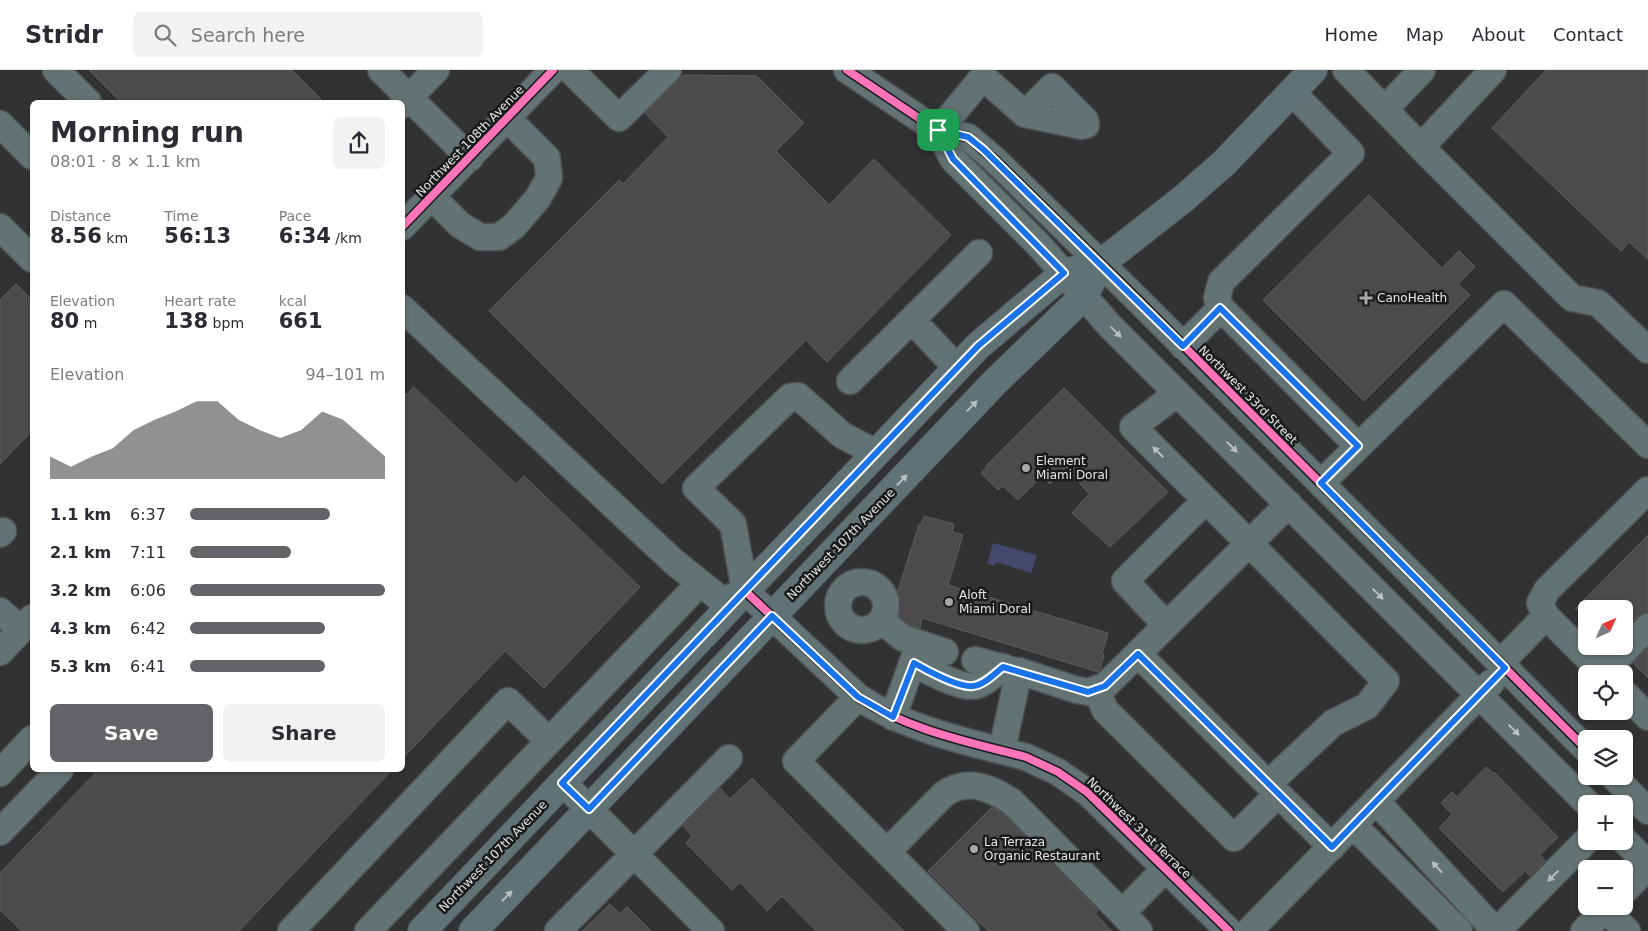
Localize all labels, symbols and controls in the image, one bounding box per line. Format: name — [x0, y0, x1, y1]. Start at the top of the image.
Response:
search box — [133, 12, 483, 57]
text: Stridr — [25, 21, 103, 49]
icon: search — [151, 21, 179, 49]
text: Search here — [191, 24, 305, 46]
text: Home — [1325, 24, 1378, 45]
text: Map — [1406, 24, 1444, 45]
text: About — [1472, 24, 1525, 45]
text: Contact — [1553, 24, 1623, 45]
street label: Northwest 108th Avenue — [413, 82, 527, 200]
pin — [917, 109, 959, 151]
text: Morning run — [50, 116, 244, 149]
icon: arrive — [924, 116, 952, 144]
button: share — [333, 117, 385, 169]
text: 08:01 · 8 × 1.1 km — [50, 152, 201, 171]
text: Distance — [50, 208, 111, 224]
text: Time — [164, 208, 199, 224]
text: Pace — [279, 208, 311, 224]
text: 8.56 — [50, 224, 102, 248]
text: 56:13 — [164, 224, 231, 248]
text: 6:34 — [279, 224, 331, 248]
text: km — [102, 230, 128, 246]
text: /km — [331, 230, 362, 246]
marker: CanoHealth — [1359, 291, 1373, 305]
place label: CanoHealth — [1377, 291, 1447, 305]
text: Elevation — [50, 293, 115, 309]
text: Heart rate — [164, 293, 236, 309]
text: kcal — [279, 293, 307, 309]
text: 80 — [50, 309, 79, 333]
text: 138 — [164, 309, 208, 333]
text: 661 — [279, 309, 323, 333]
text: m — [79, 315, 97, 331]
text: bpm — [208, 315, 244, 331]
one-way arrow — [1110, 326, 1122, 338]
street label: Northwest 33rd Street — [1196, 343, 1300, 447]
text: Elevation — [50, 365, 124, 384]
text: 94–101 m — [305, 365, 385, 384]
one-way arrow — [966, 400, 978, 412]
one-way arrow — [1225, 441, 1237, 453]
one-way arrow — [1152, 446, 1164, 458]
place label: Element Miami Doral — [1036, 454, 1108, 482]
marker: Element Miami Doral — [1020, 462, 1032, 474]
one-way arrow — [896, 474, 908, 486]
street label: Northwest 107th Avenue — [784, 485, 898, 603]
text: 1.1 km — [50, 505, 111, 524]
text: 6:37 — [130, 505, 166, 524]
text: 2.1 km — [50, 543, 111, 562]
text: 7:11 — [130, 543, 166, 562]
text: 3.2 km — [50, 581, 111, 600]
text: 6:06 — [130, 581, 166, 600]
place label: Aloft Miami Doral — [959, 588, 1031, 616]
one-way arrow — [1372, 588, 1384, 600]
marker: Aloft Miami Doral — [943, 596, 955, 608]
north arrow — [1578, 600, 1632, 655]
map controls — [1578, 600, 1633, 915]
text: 4.3 km — [50, 619, 111, 638]
text: 6:42 — [130, 619, 166, 638]
text: 5.3 km — [50, 657, 111, 676]
text: 6:41 — [130, 657, 166, 676]
button: locate — [1578, 665, 1633, 720]
button: Save — [50, 704, 213, 762]
button: Share — [223, 704, 385, 762]
one-way arrow — [1508, 724, 1520, 736]
button: layers — [1578, 730, 1633, 785]
street label: Northwest 31st Terrace — [1084, 775, 1194, 881]
button: + — [1578, 795, 1633, 850]
street label: Northwest 107th Avenue — [436, 797, 550, 915]
place label: La Terraza Organic Restaurant — [984, 835, 1100, 863]
marker: La Terraza Organic Restaurant — [968, 843, 980, 855]
button: − — [1578, 860, 1633, 915]
one-way arrow — [1431, 861, 1443, 873]
one-way arrow — [1547, 870, 1559, 882]
one-way arrow — [501, 890, 513, 902]

